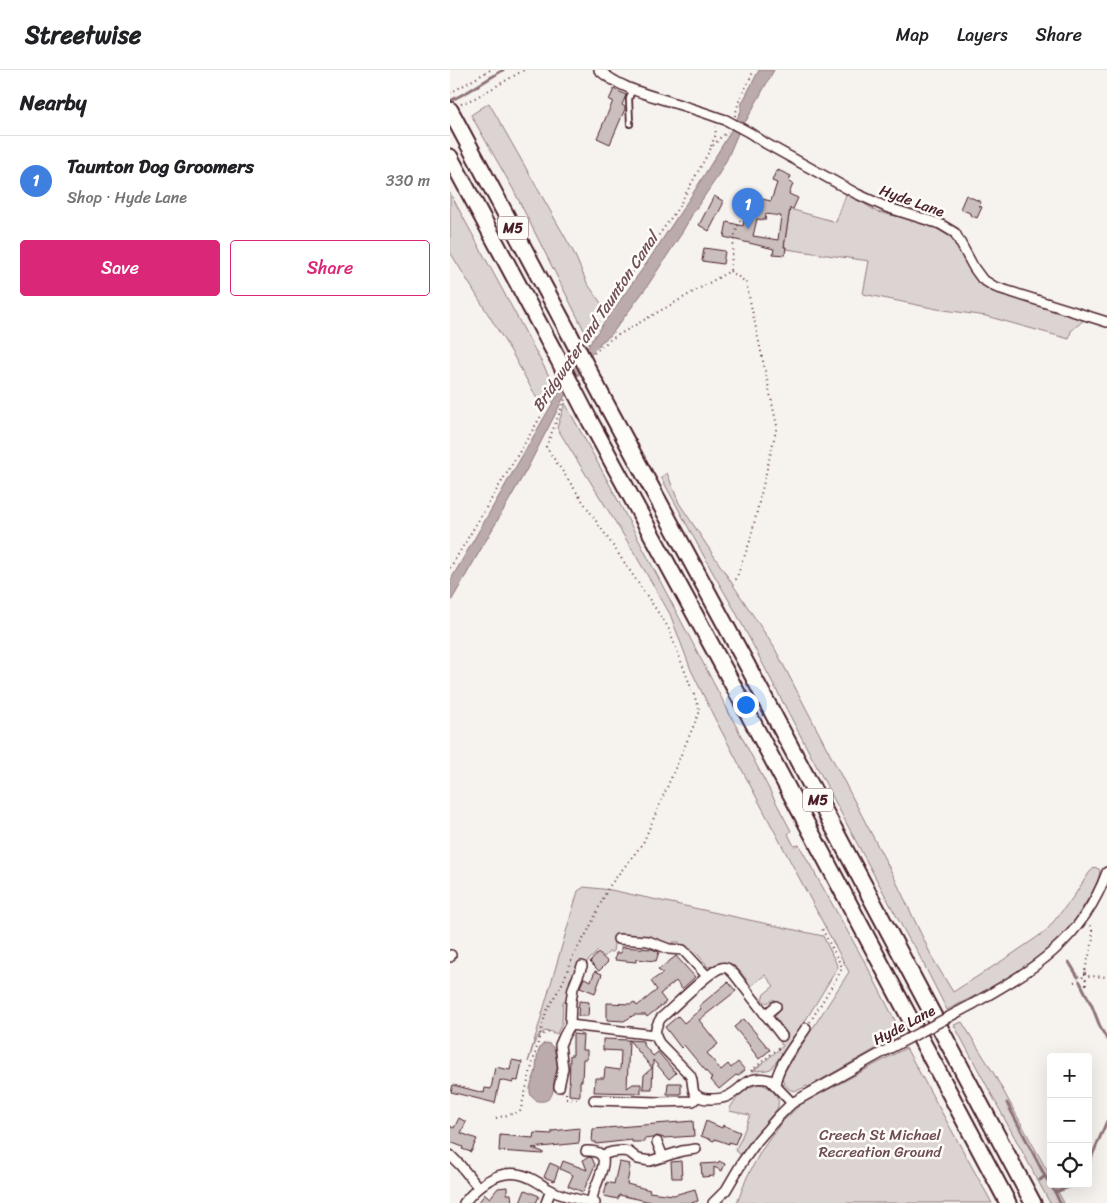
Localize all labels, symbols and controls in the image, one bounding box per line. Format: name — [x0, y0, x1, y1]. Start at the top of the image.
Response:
text: Streetwise — [25, 14, 141, 56]
text: Map — [896, 19, 929, 51]
text: Layers — [957, 19, 1008, 51]
text: Share — [1036, 19, 1082, 51]
text: Nearby — [20, 84, 86, 122]
text: Taunton Dog Groomers — [67, 150, 254, 183]
text: 1 — [33, 166, 39, 195]
text: 330 m — [386, 166, 430, 195]
street label: Hyde Lane — [876, 177, 948, 225]
text: Shop · Hyde Lane — [67, 183, 187, 212]
pin: 1 — [732, 188, 764, 229]
road number: M5 — [498, 216, 528, 240]
water label: Bridgwater and Taunton Canal — [524, 223, 668, 418]
button: Save — [20, 240, 220, 296]
button: Share — [230, 240, 430, 296]
your location — [733, 692, 759, 718]
road number: M5 — [803, 788, 833, 812]
street label: Hyde Lane — [868, 998, 940, 1052]
map controls — [1047, 1053, 1092, 1188]
button: + — [1047, 1053, 1092, 1098]
button: − — [1047, 1098, 1092, 1143]
park label: Creech St Michael Recreation Ground — [819, 1122, 942, 1165]
button: locate — [1047, 1143, 1092, 1188]

